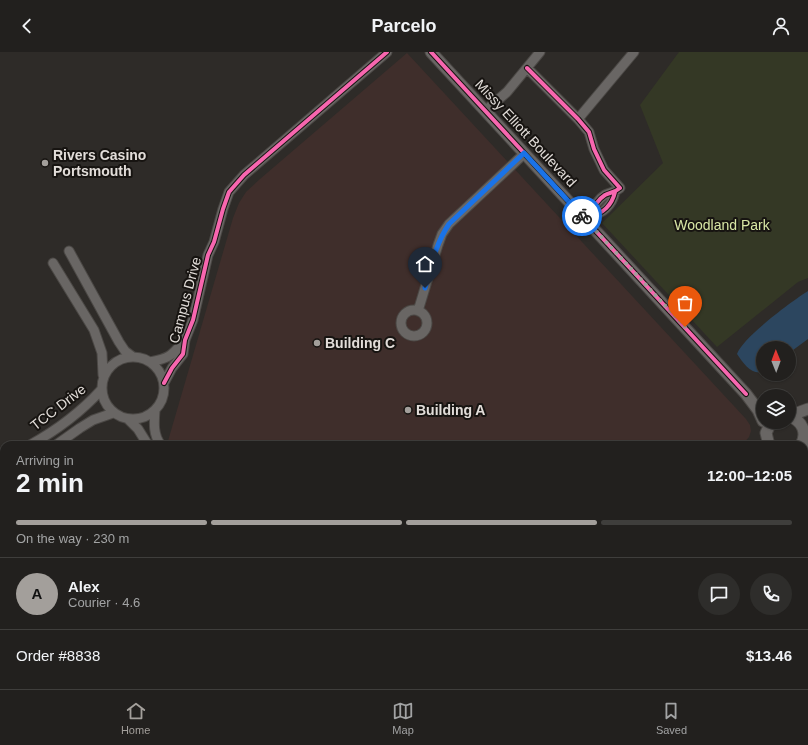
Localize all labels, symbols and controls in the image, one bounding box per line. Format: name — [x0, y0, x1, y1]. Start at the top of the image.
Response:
icon: back — [16, 15, 38, 37]
icon: person — [770, 15, 792, 37]
text: Parcelo — [371, 16, 437, 36]
street label: Missy Elliott Boulevard — [472, 76, 580, 190]
place label: Rivers Casino Portsmouth — [53, 147, 146, 179]
marker: Rivers Casino Portsmouth — [40, 158, 50, 168]
courier — [562, 196, 602, 236]
icon: bike — [571, 205, 593, 227]
park label: Woodland Park — [674, 217, 771, 233]
pin — [408, 247, 442, 288]
icon: home — [414, 253, 436, 275]
street label: Campus Drive — [166, 255, 204, 345]
pin — [668, 286, 702, 327]
icon: bag — [674, 292, 696, 314]
place label: Building C — [325, 335, 395, 351]
marker: Building C — [312, 338, 322, 348]
north arrow — [756, 341, 796, 381]
map controls — [756, 341, 796, 429]
street label: TCC Drive — [27, 380, 89, 433]
button: layers — [756, 389, 796, 429]
place label: Building A — [416, 402, 485, 418]
marker: Building A — [403, 405, 413, 415]
text: Arriving in — [16, 453, 74, 468]
text: 12:00–12:05 — [707, 467, 792, 484]
text: 2 min — [16, 468, 84, 498]
text: On the way · 230 m — [16, 531, 129, 546]
button: chat — [698, 573, 740, 615]
button: phone — [750, 573, 792, 615]
text: Alex — [68, 578, 100, 595]
text: A — [32, 585, 42, 602]
text: Courier · 4.6 — [68, 595, 140, 610]
text: Order #8838 — [16, 647, 100, 664]
text: $13.46 — [746, 647, 792, 664]
tab: Home — [121, 700, 150, 736]
tab: Map — [392, 700, 414, 736]
tab: Saved — [656, 700, 687, 736]

